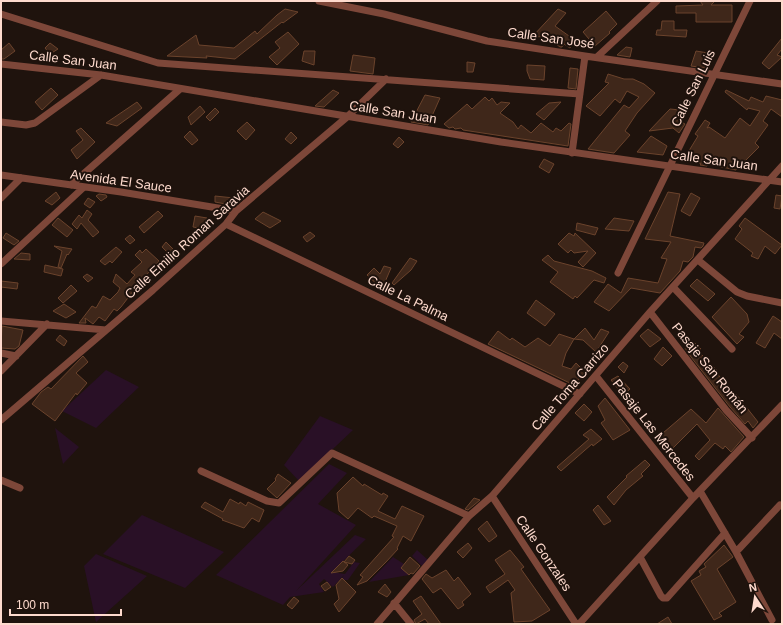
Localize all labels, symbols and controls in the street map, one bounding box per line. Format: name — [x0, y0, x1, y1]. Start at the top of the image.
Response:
street label: Calle San José — [507, 24, 595, 52]
street label: Calle San Juan — [28, 47, 118, 73]
street label: Calle San Luis — [668, 47, 718, 129]
street label: Calle San Juan — [348, 98, 438, 126]
street label: Calle San Juan — [669, 146, 759, 174]
street label: Avenida El Sauce — [69, 166, 173, 196]
street label: Calle Emilio Roman Saravia — [122, 182, 253, 302]
street label: Calle La Palma — [365, 272, 452, 324]
street label: Pasaje San Román — [669, 320, 751, 416]
street label: Calle Toma Carrizo — [528, 340, 612, 434]
street label: Pasaje Las Mercedes — [610, 376, 699, 484]
street label: Calle Gonzales — [513, 512, 575, 594]
north arrow — [735, 577, 775, 617]
text: N — [748, 581, 758, 594]
scale bar — [10, 591, 121, 617]
text: 100 m — [16, 598, 49, 612]

